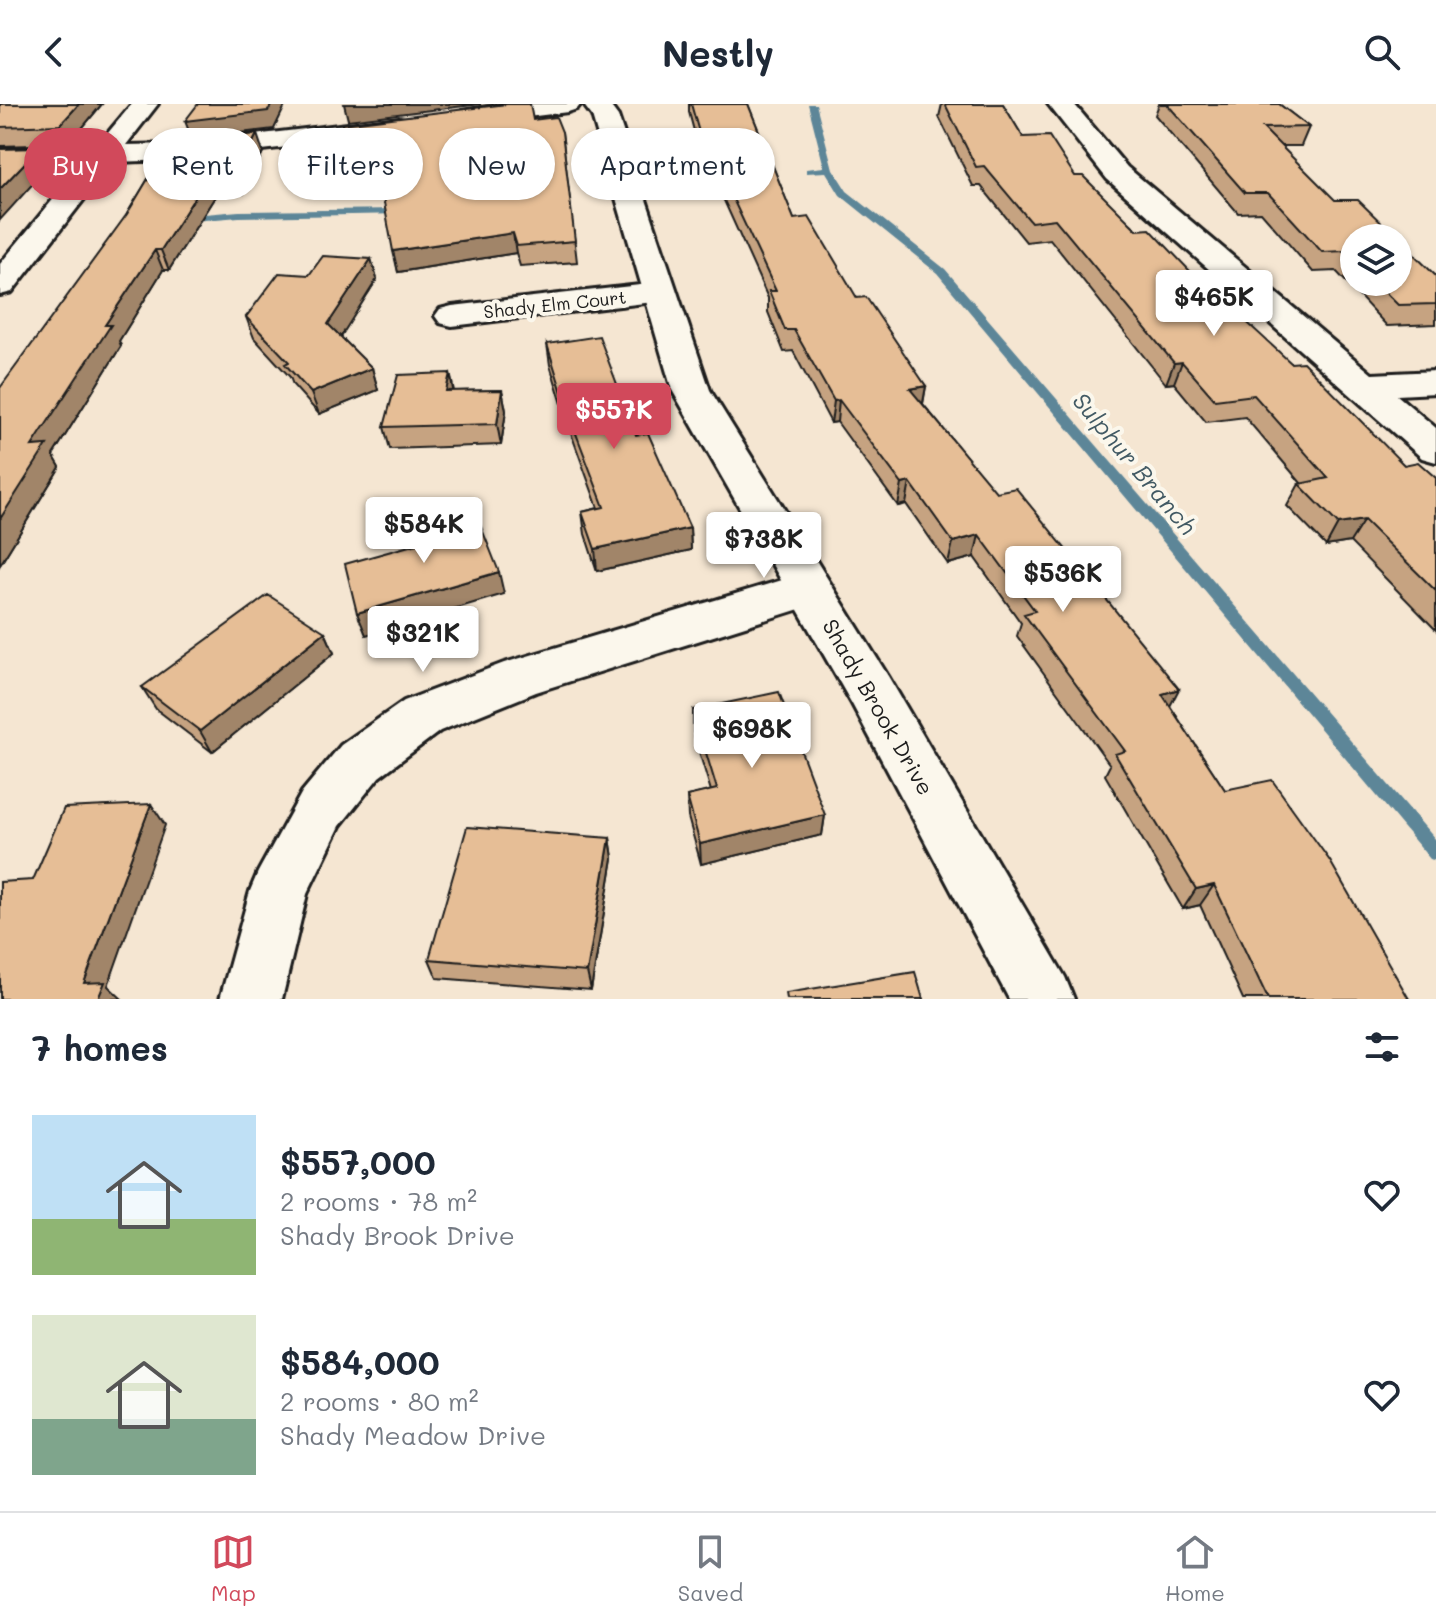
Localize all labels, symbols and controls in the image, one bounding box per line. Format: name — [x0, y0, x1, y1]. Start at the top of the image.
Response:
text: Nestly — [662, 29, 774, 76]
icon: back — [32, 30, 76, 74]
icon: search — [1360, 30, 1404, 74]
chip: Buy — [24, 128, 127, 200]
chip: Rent — [143, 128, 262, 200]
chip: Filters — [278, 128, 423, 200]
chip: New — [439, 128, 555, 200]
chip: Apartment — [571, 128, 775, 200]
map controls — [1340, 224, 1412, 296]
button: layers — [1340, 224, 1412, 296]
pin: $465K — [1158, 270, 1270, 338]
text: $465K — [1174, 279, 1254, 313]
street label: Shady Elm Court — [482, 285, 627, 323]
pin: $557K — [558, 383, 670, 451]
water label: Sulphur Branch — [1066, 385, 1204, 541]
text: $557K — [575, 392, 653, 426]
pin: $584K — [368, 497, 480, 565]
text: $584K — [384, 506, 464, 540]
pin: $738K — [708, 512, 820, 580]
text: $738K — [724, 521, 804, 555]
pin: $536K — [1007, 546, 1119, 614]
text: $536K — [1023, 555, 1103, 589]
pin: $321K — [367, 606, 479, 674]
street label: Shady Brook Drive — [816, 613, 941, 800]
text: $321K — [386, 615, 460, 649]
pin: $698K — [696, 702, 808, 770]
text: $698K — [712, 711, 792, 745]
text: 7 homes — [32, 1025, 168, 1070]
icon: filters — [1360, 1025, 1404, 1069]
text: $557,000 — [280, 1139, 436, 1184]
icon: home — [96, 1147, 192, 1243]
icon: heart — [1360, 1173, 1404, 1217]
text: 2 rooms · 78 m² — [280, 1184, 477, 1218]
text: Shady Brook Drive — [280, 1218, 515, 1252]
text: $584,000 — [280, 1339, 440, 1384]
icon: home — [96, 1347, 192, 1443]
icon: heart — [1360, 1373, 1404, 1417]
text: 2 rooms · 80 m² — [280, 1384, 479, 1418]
text: Shady Meadow Drive — [280, 1418, 546, 1452]
tab: Map — [211, 1530, 256, 1607]
tab: Saved — [678, 1530, 743, 1607]
tab: Home — [1165, 1530, 1225, 1607]

